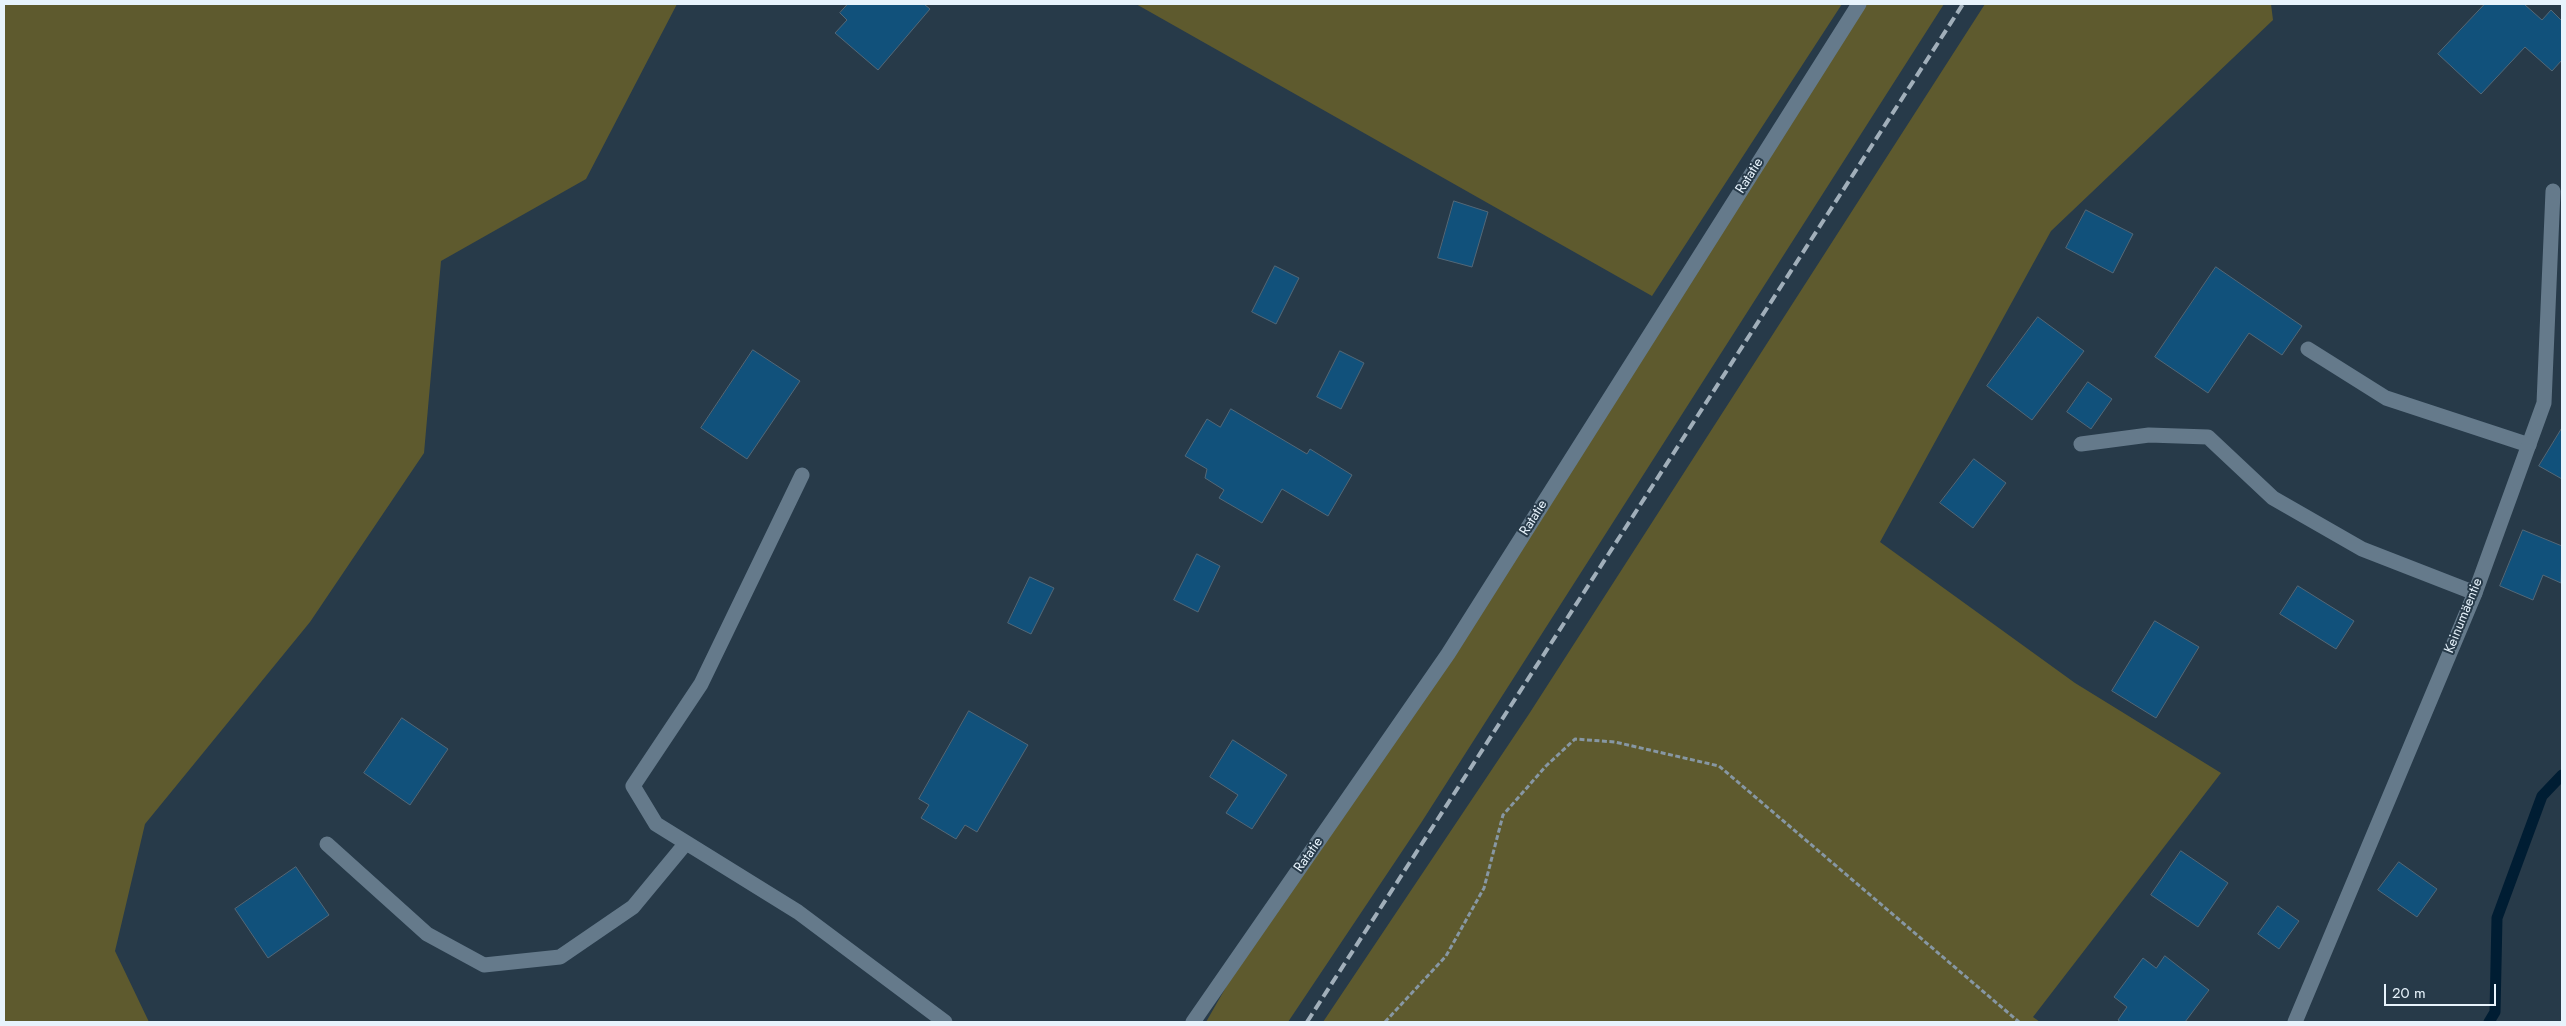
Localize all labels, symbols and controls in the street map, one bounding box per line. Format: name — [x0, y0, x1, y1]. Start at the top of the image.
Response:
street label: Ratatie — [1733, 155, 1767, 197]
street label: Ratatie — [1517, 497, 1551, 539]
street label: Keinumäentie — [2441, 576, 2487, 656]
street label: Ratatie — [1291, 834, 1327, 876]
scale bar — [2386, 974, 2498, 1006]
text: 20 m — [2392, 982, 2426, 1004]

